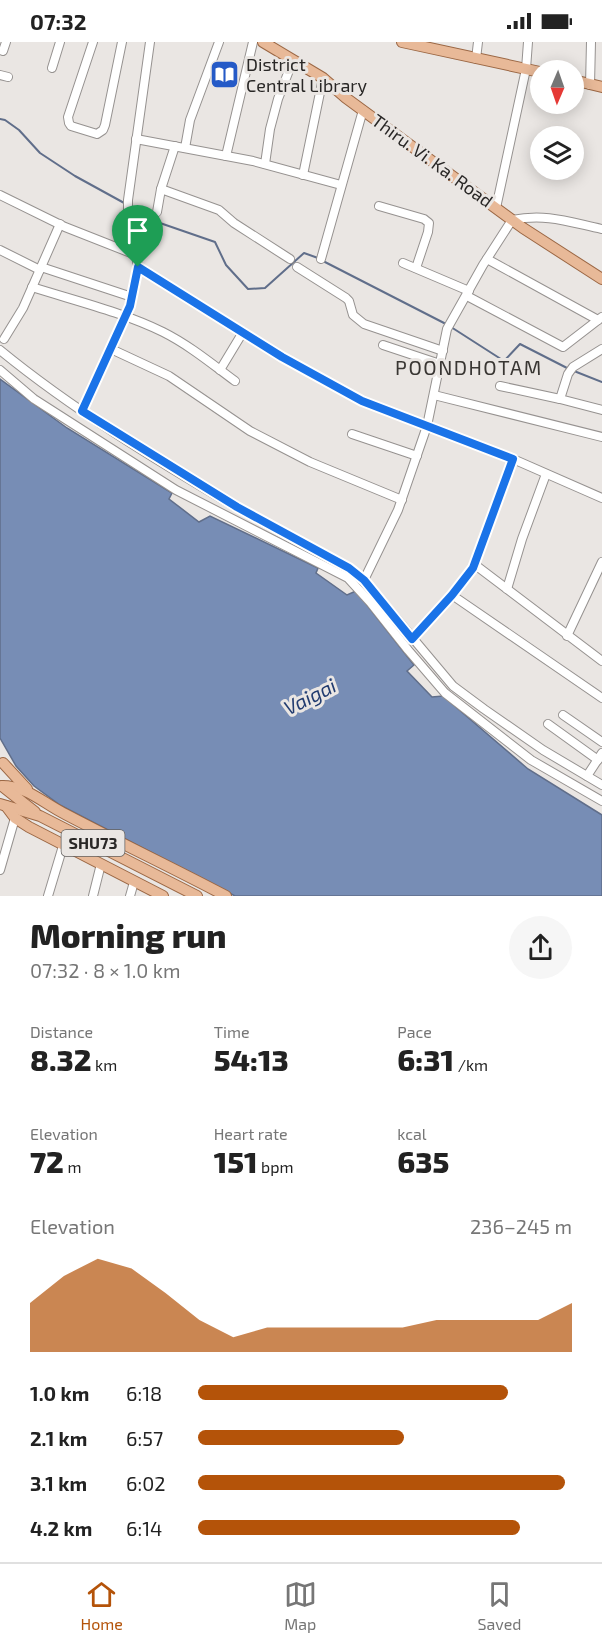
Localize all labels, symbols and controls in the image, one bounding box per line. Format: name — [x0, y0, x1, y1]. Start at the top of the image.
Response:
text: 07:32 — [30, 8, 86, 34]
place label: District Central Library — [246, 53, 368, 96]
library icon: District Central Library — [209, 59, 241, 91]
north arrow — [530, 60, 584, 114]
map controls — [530, 60, 584, 180]
street label: Thiru. Vi. Ka. Road — [368, 109, 497, 211]
button: layers — [530, 126, 584, 180]
pin — [112, 205, 163, 267]
icon: arrive — [121, 214, 154, 247]
district label: POONDHOTAM — [395, 355, 543, 379]
water label: Vaigai — [279, 673, 340, 719]
road number: SHU73 — [62, 830, 124, 856]
text: Morning run — [30, 915, 227, 955]
button: share — [509, 916, 572, 979]
text: 07:32 · 8 × 1.0 km — [30, 958, 181, 982]
text: Distance — [30, 1022, 93, 1041]
text: Time — [214, 1022, 250, 1041]
text: Pace — [397, 1022, 432, 1041]
text: 8.32 — [30, 1041, 91, 1077]
text: 54:13 — [214, 1041, 289, 1077]
text: 6:31 — [397, 1041, 454, 1077]
text: km — [91, 1055, 117, 1074]
text: /km — [454, 1055, 488, 1074]
text: Elevation — [30, 1124, 98, 1143]
text: Heart rate — [214, 1124, 288, 1143]
text: kcal — [397, 1124, 427, 1143]
text: 72 — [30, 1143, 64, 1179]
text: 151 — [214, 1143, 258, 1179]
text: 635 — [397, 1143, 449, 1179]
text: m — [64, 1157, 81, 1176]
text: bpm — [258, 1157, 294, 1176]
text: Elevation — [30, 1214, 115, 1238]
text: 236–245 m — [470, 1214, 572, 1238]
text: 1.0 km — [30, 1381, 89, 1405]
text: 6:18 — [126, 1381, 162, 1405]
text: 2.1 km — [30, 1426, 87, 1450]
text: 6:57 — [126, 1426, 163, 1450]
text: 3.1 km — [30, 1471, 87, 1495]
text: 6:02 — [126, 1471, 165, 1495]
text: 4.2 km — [30, 1516, 92, 1540]
text: 6:14 — [126, 1516, 162, 1540]
tab: Home — [80, 1578, 123, 1633]
tab: Map — [284, 1578, 317, 1633]
tab: Saved — [478, 1578, 522, 1633]

